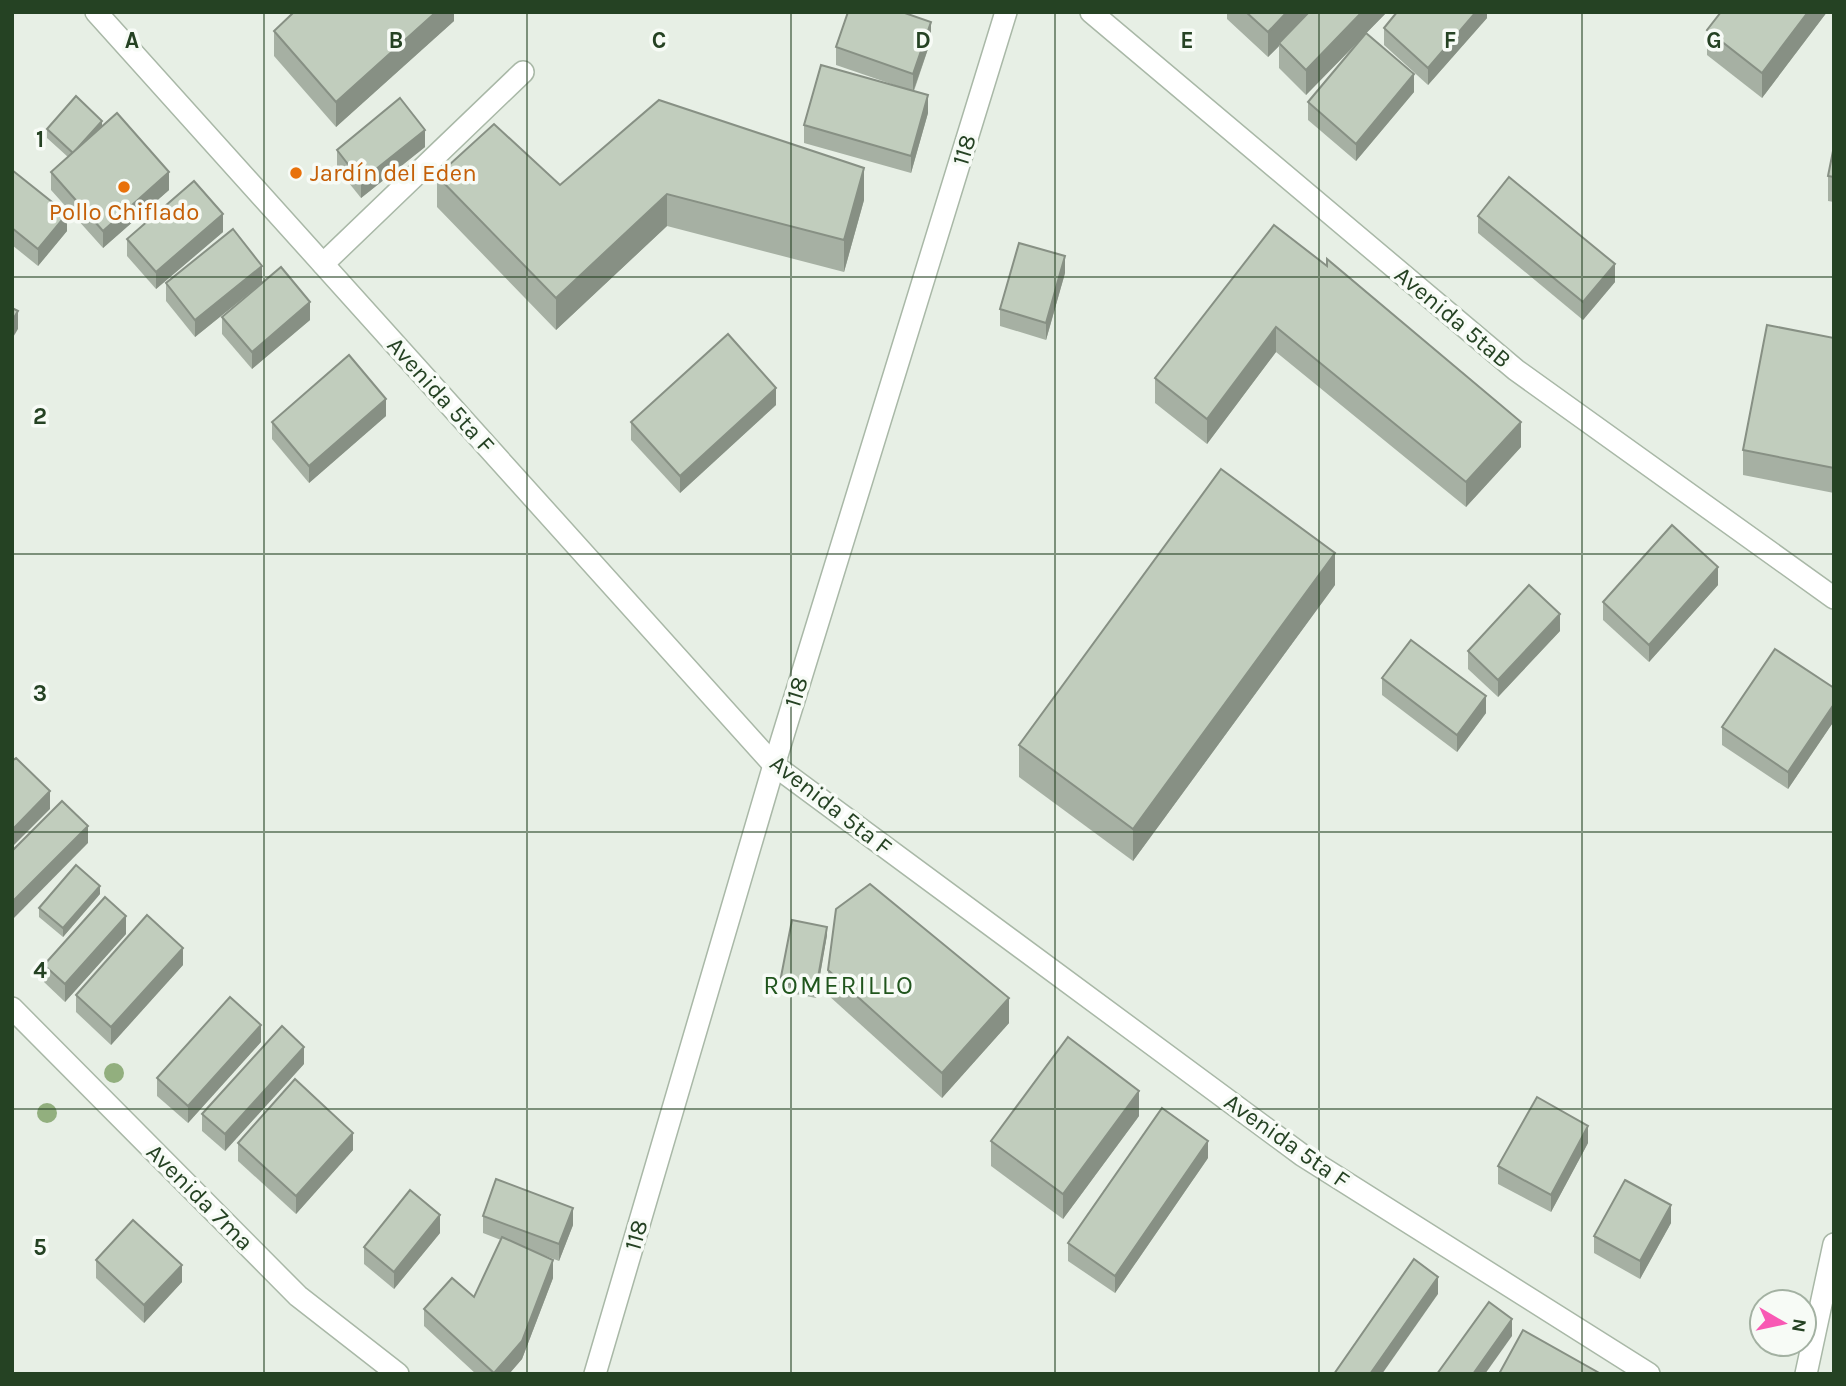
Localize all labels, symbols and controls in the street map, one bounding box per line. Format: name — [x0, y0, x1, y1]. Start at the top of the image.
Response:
text: A — [125, 27, 139, 54]
text: B — [389, 27, 403, 54]
text: C — [652, 27, 666, 54]
text: D — [915, 27, 931, 54]
text: E — [1180, 27, 1194, 54]
text: F — [1444, 27, 1456, 54]
text: G — [1706, 27, 1722, 54]
text: 1 — [36, 126, 44, 153]
street label: 118 — [946, 131, 982, 169]
place label: Jardín del Eden — [310, 159, 477, 187]
marker: Jardín del Eden — [288, 165, 304, 181]
marker: Pollo Chiflado — [116, 179, 132, 195]
place label: Pollo Chiflado — [49, 198, 199, 226]
street label: Avenida 5taB — [1389, 260, 1517, 374]
street label: Avenida 5ta F — [382, 331, 500, 459]
text: 2 — [33, 403, 47, 430]
street label: 118 — [778, 673, 814, 711]
text: 3 — [33, 680, 47, 707]
street label: Avenida 5ta F — [765, 749, 897, 861]
text: 4 — [33, 957, 47, 984]
district label: ROMERILLO — [763, 970, 915, 1001]
street label: Avenida 5ta F — [1219, 1088, 1355, 1194]
street label: Avenida 7ma — [141, 1138, 259, 1256]
street label: 118 — [618, 1216, 654, 1254]
text: 5 — [33, 1234, 47, 1261]
north arrow — [1748, 1288, 1818, 1358]
text: N — [1787, 1317, 1811, 1334]

